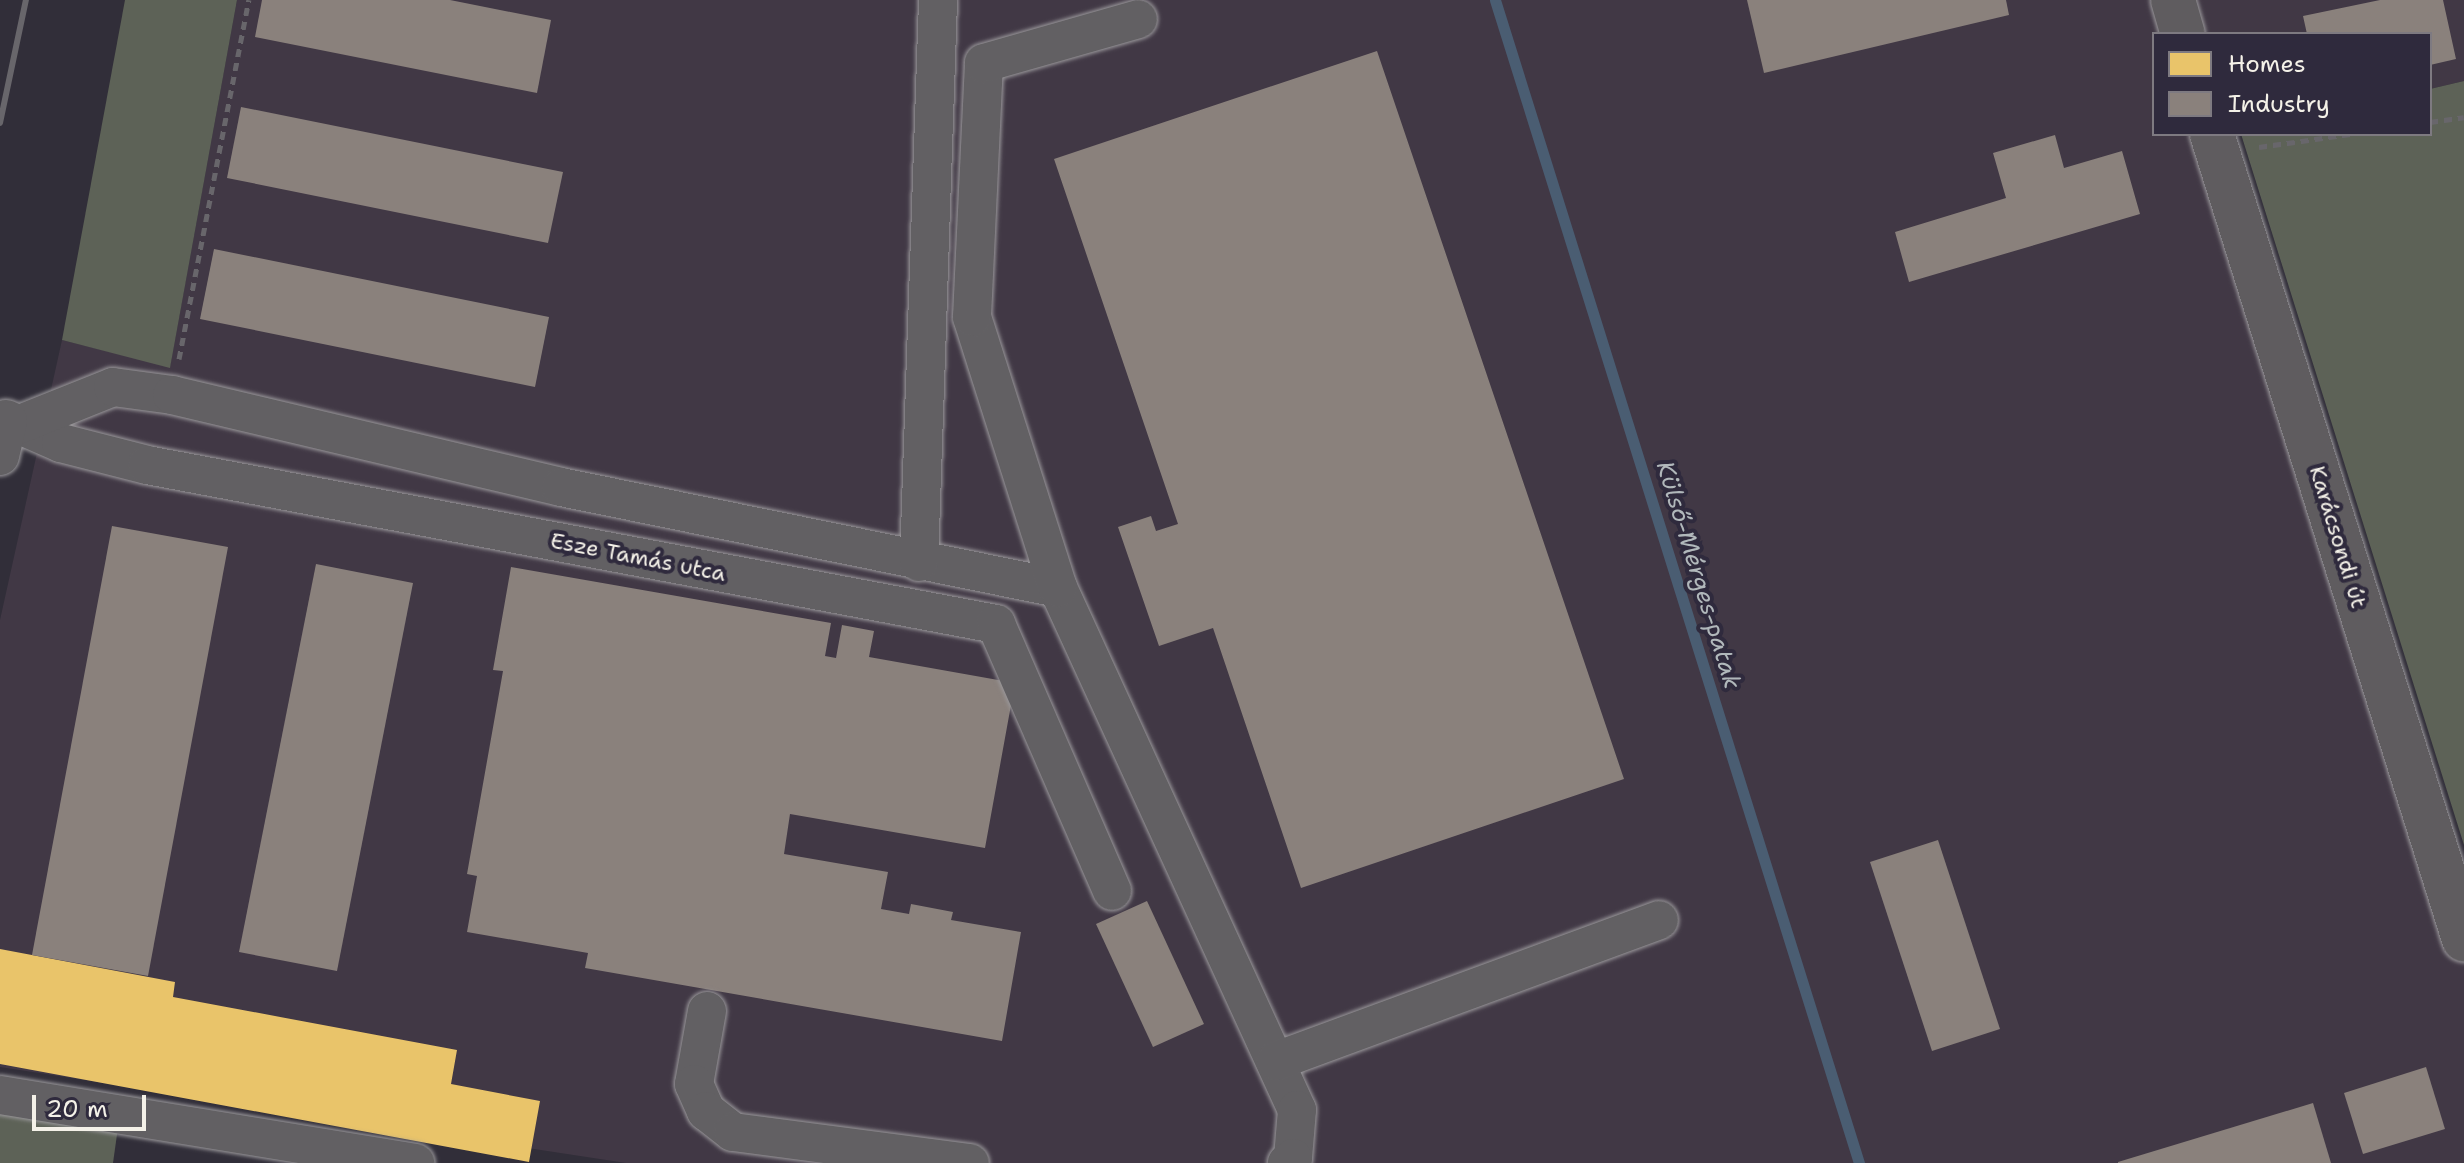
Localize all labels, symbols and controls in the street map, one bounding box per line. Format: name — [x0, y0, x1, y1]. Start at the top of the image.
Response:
legend — [2152, 32, 2432, 136]
text: Homes — [2228, 48, 2306, 80]
text: Industry — [2228, 88, 2330, 120]
water label: Külső-Mérges-patak — [1650, 458, 1746, 692]
street label: Karácsondi út — [2304, 463, 2372, 611]
street label: Esze Tamás utca — [548, 527, 728, 587]
scale bar — [36, 1079, 150, 1129]
text: 20 m — [46, 1093, 108, 1125]

